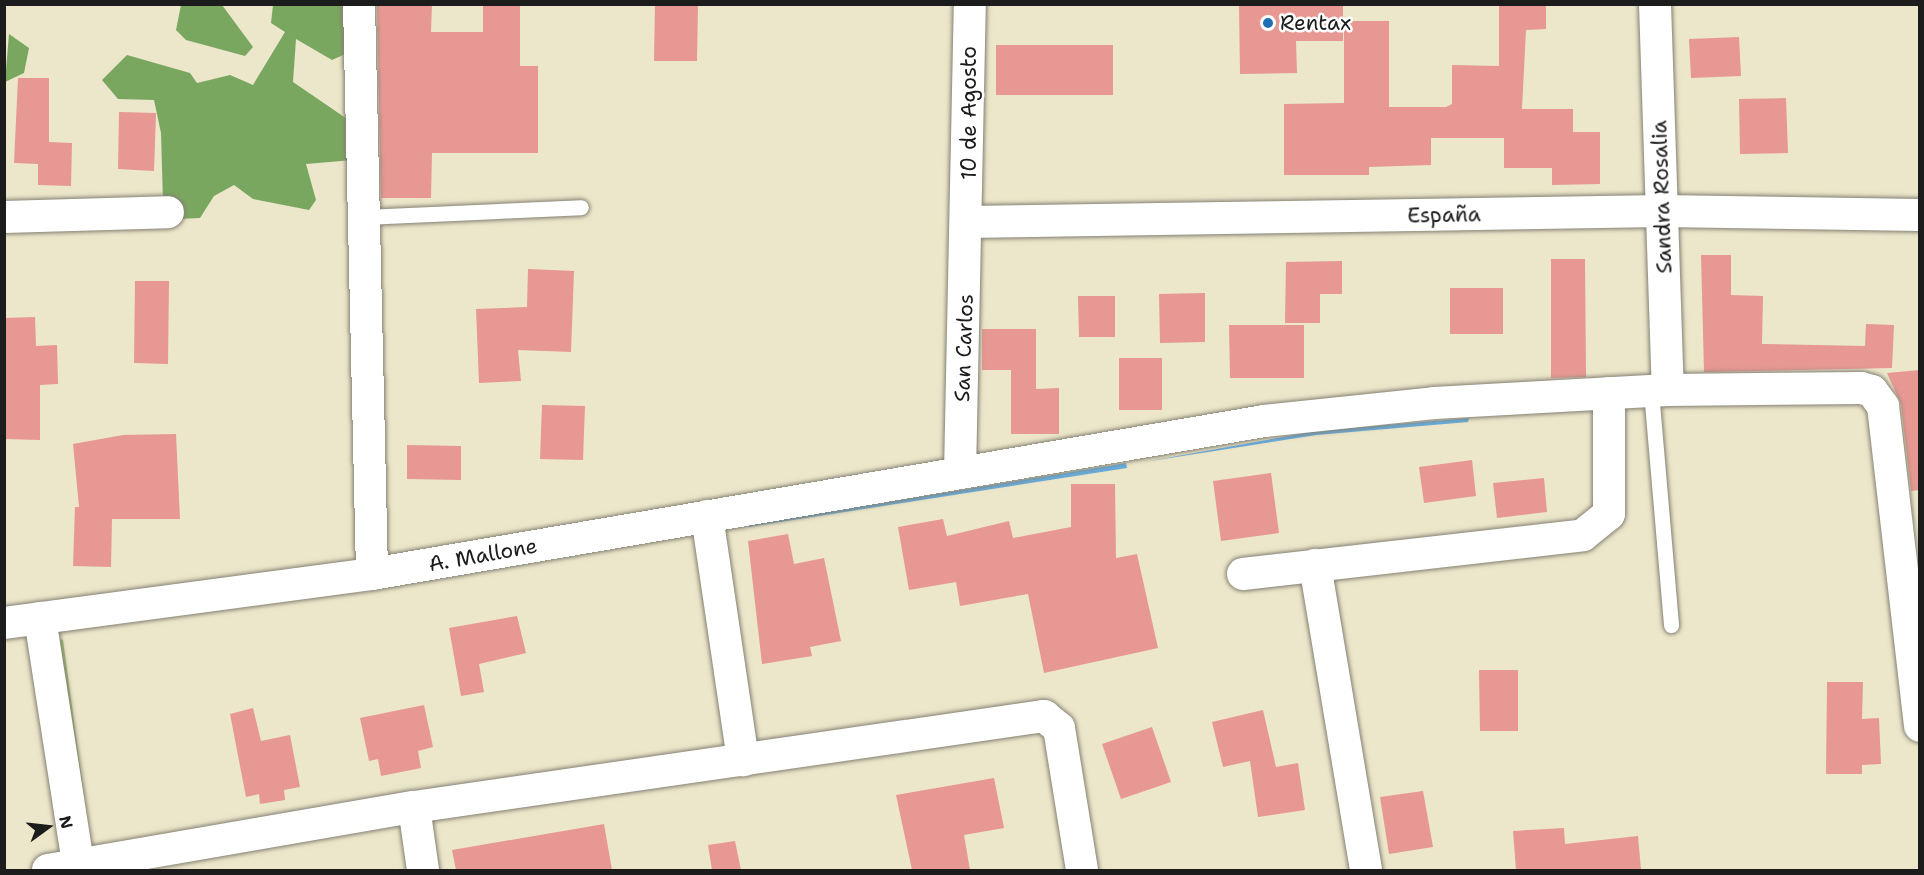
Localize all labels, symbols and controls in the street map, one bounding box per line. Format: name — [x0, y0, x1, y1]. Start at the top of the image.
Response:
place label: Rentax — [1280, 10, 1351, 36]
marker: Rentax — [1261, 16, 1275, 30]
street label: 10 de Agosto — [956, 46, 982, 180]
street label: Sandra Rosalia — [1647, 120, 1677, 274]
street label: España — [1407, 202, 1481, 228]
street label: San Carlos — [950, 294, 978, 402]
street label: A. Mallone — [427, 533, 539, 577]
north arrow — [18, 797, 78, 857]
text: N — [54, 813, 78, 831]

